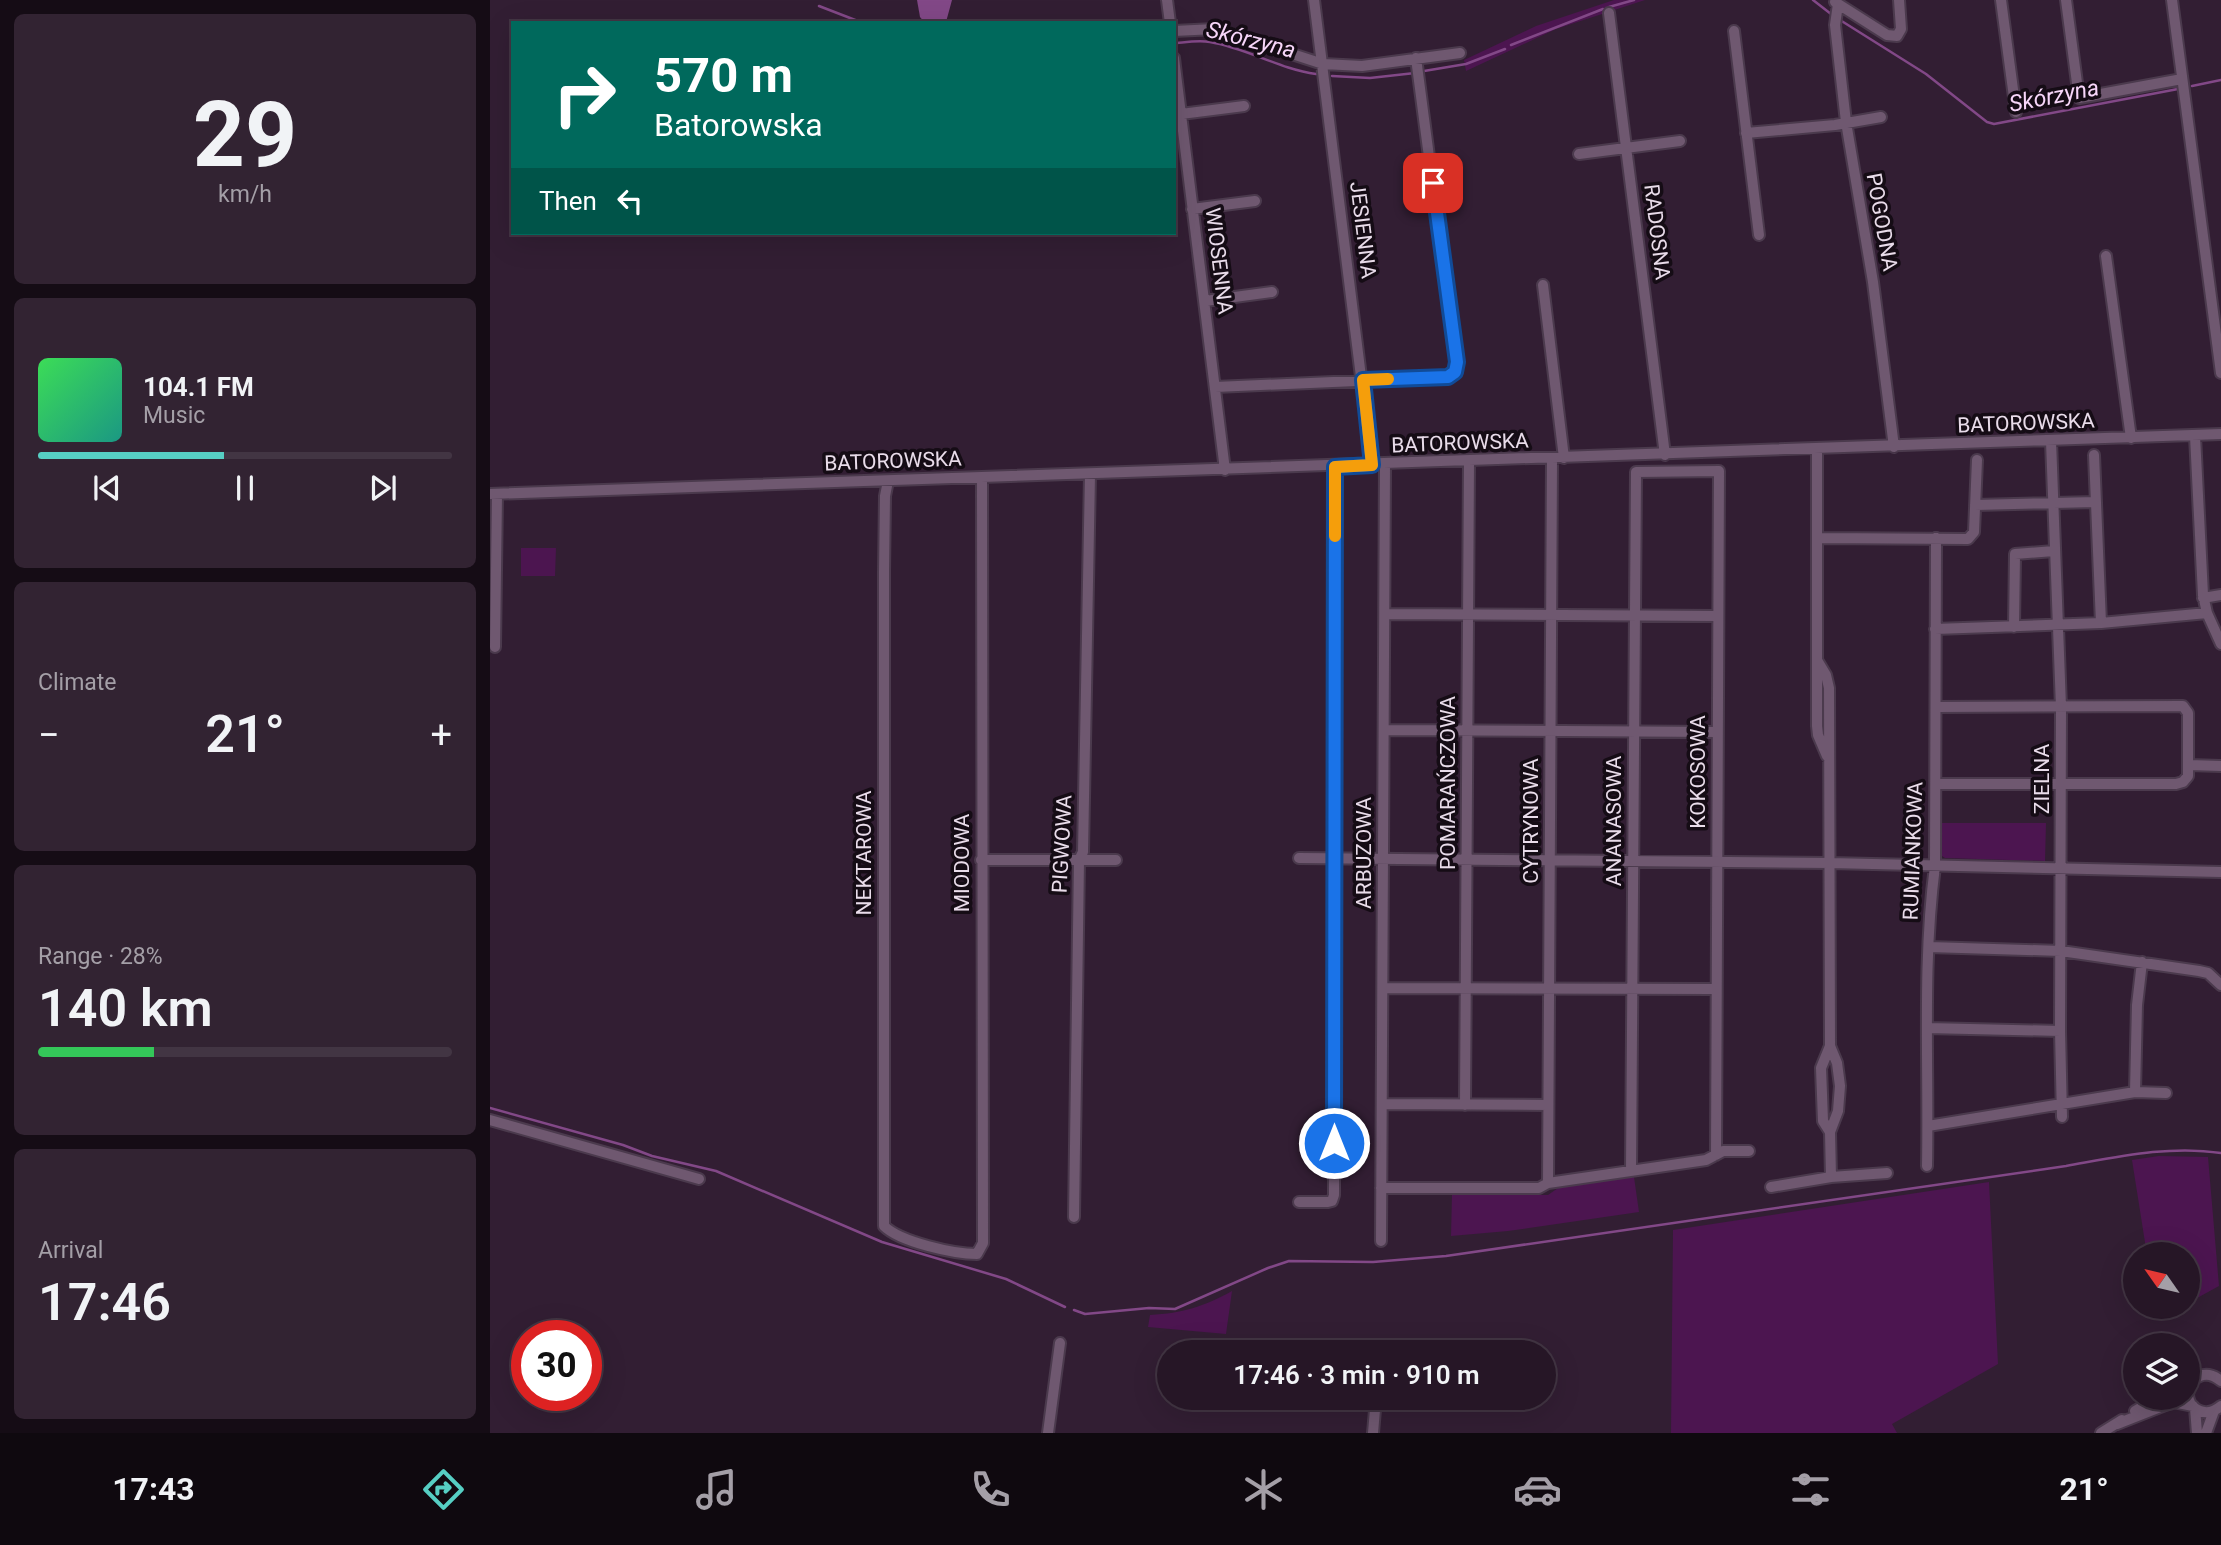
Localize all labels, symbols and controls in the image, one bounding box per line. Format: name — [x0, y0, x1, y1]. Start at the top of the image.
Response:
water label: Skórzyna — [1204, 16, 1298, 64]
text: 570 m — [654, 47, 793, 104]
icon: right — [539, 49, 630, 140]
water label: Skórzyna — [2007, 74, 2101, 118]
text: 29 — [193, 82, 297, 188]
text: Batorowska — [654, 106, 823, 144]
pin — [1403, 153, 1463, 213]
icon: arrive — [1414, 164, 1452, 202]
street label: POGODNA — [1862, 171, 1902, 273]
street label: JESIENNA — [1345, 180, 1381, 280]
text: km/h — [218, 181, 272, 208]
icon: left — [611, 182, 649, 220]
street label: RADOSNA — [1639, 183, 1675, 282]
text: Then — [539, 186, 597, 216]
street label: WIOSENNA — [1201, 206, 1237, 316]
text: 104.1 FM — [143, 372, 254, 402]
text: Music — [143, 402, 205, 429]
street label: BATOROWSKA — [1957, 409, 2095, 437]
street label: BATOROWSKA — [1391, 429, 1529, 457]
street label: BATOROWSKA — [824, 447, 962, 475]
icon: previous — [88, 469, 126, 507]
icon: pause — [226, 469, 264, 507]
icon: next — [364, 469, 402, 507]
text: Climate — [38, 669, 117, 696]
street label: POMARAŃCZOWA — [1436, 696, 1460, 870]
text: 21° — [205, 704, 285, 765]
text: − — [38, 713, 60, 757]
text: + — [430, 713, 452, 757]
street label: KOKOSOWA — [1686, 715, 1710, 829]
street label: ZIELNA — [2030, 743, 2054, 814]
street label: ANANASOWA — [1602, 756, 1626, 886]
street label: CYTRYNOWA — [1519, 758, 1543, 884]
street label: RUMIANKOWA — [1899, 781, 1927, 921]
street label: NEKTAROWA — [852, 790, 876, 915]
street label: PIGWOWA — [1047, 794, 1077, 894]
street label: ARBUZOWA — [1352, 797, 1376, 909]
street label: MIODOWA — [950, 813, 974, 912]
text: Range · 28% — [38, 943, 163, 970]
text: 140 km — [38, 978, 213, 1039]
position arrow — [1297, 1106, 1371, 1180]
text: Arrival — [38, 1237, 103, 1264]
north arrow — [2123, 1242, 2200, 1320]
map controls — [2123, 1242, 2200, 1410]
text: 17:46 — [38, 1272, 171, 1333]
speed limit sign: 30 — [511, 1320, 602, 1411]
button: layers — [2123, 1333, 2200, 1410]
text: 17:46 · 3 min · 910 m — [1233, 1360, 1480, 1390]
icon: directions — [419, 1465, 468, 1514]
icon: music — [692, 1465, 741, 1514]
icon: phone — [966, 1465, 1015, 1514]
icon: climate — [1239, 1465, 1288, 1514]
icon: car — [1513, 1465, 1562, 1514]
icon: filters — [1786, 1465, 1835, 1514]
text: 17:43 — [112, 1470, 195, 1508]
text: 21° — [2060, 1470, 2109, 1508]

